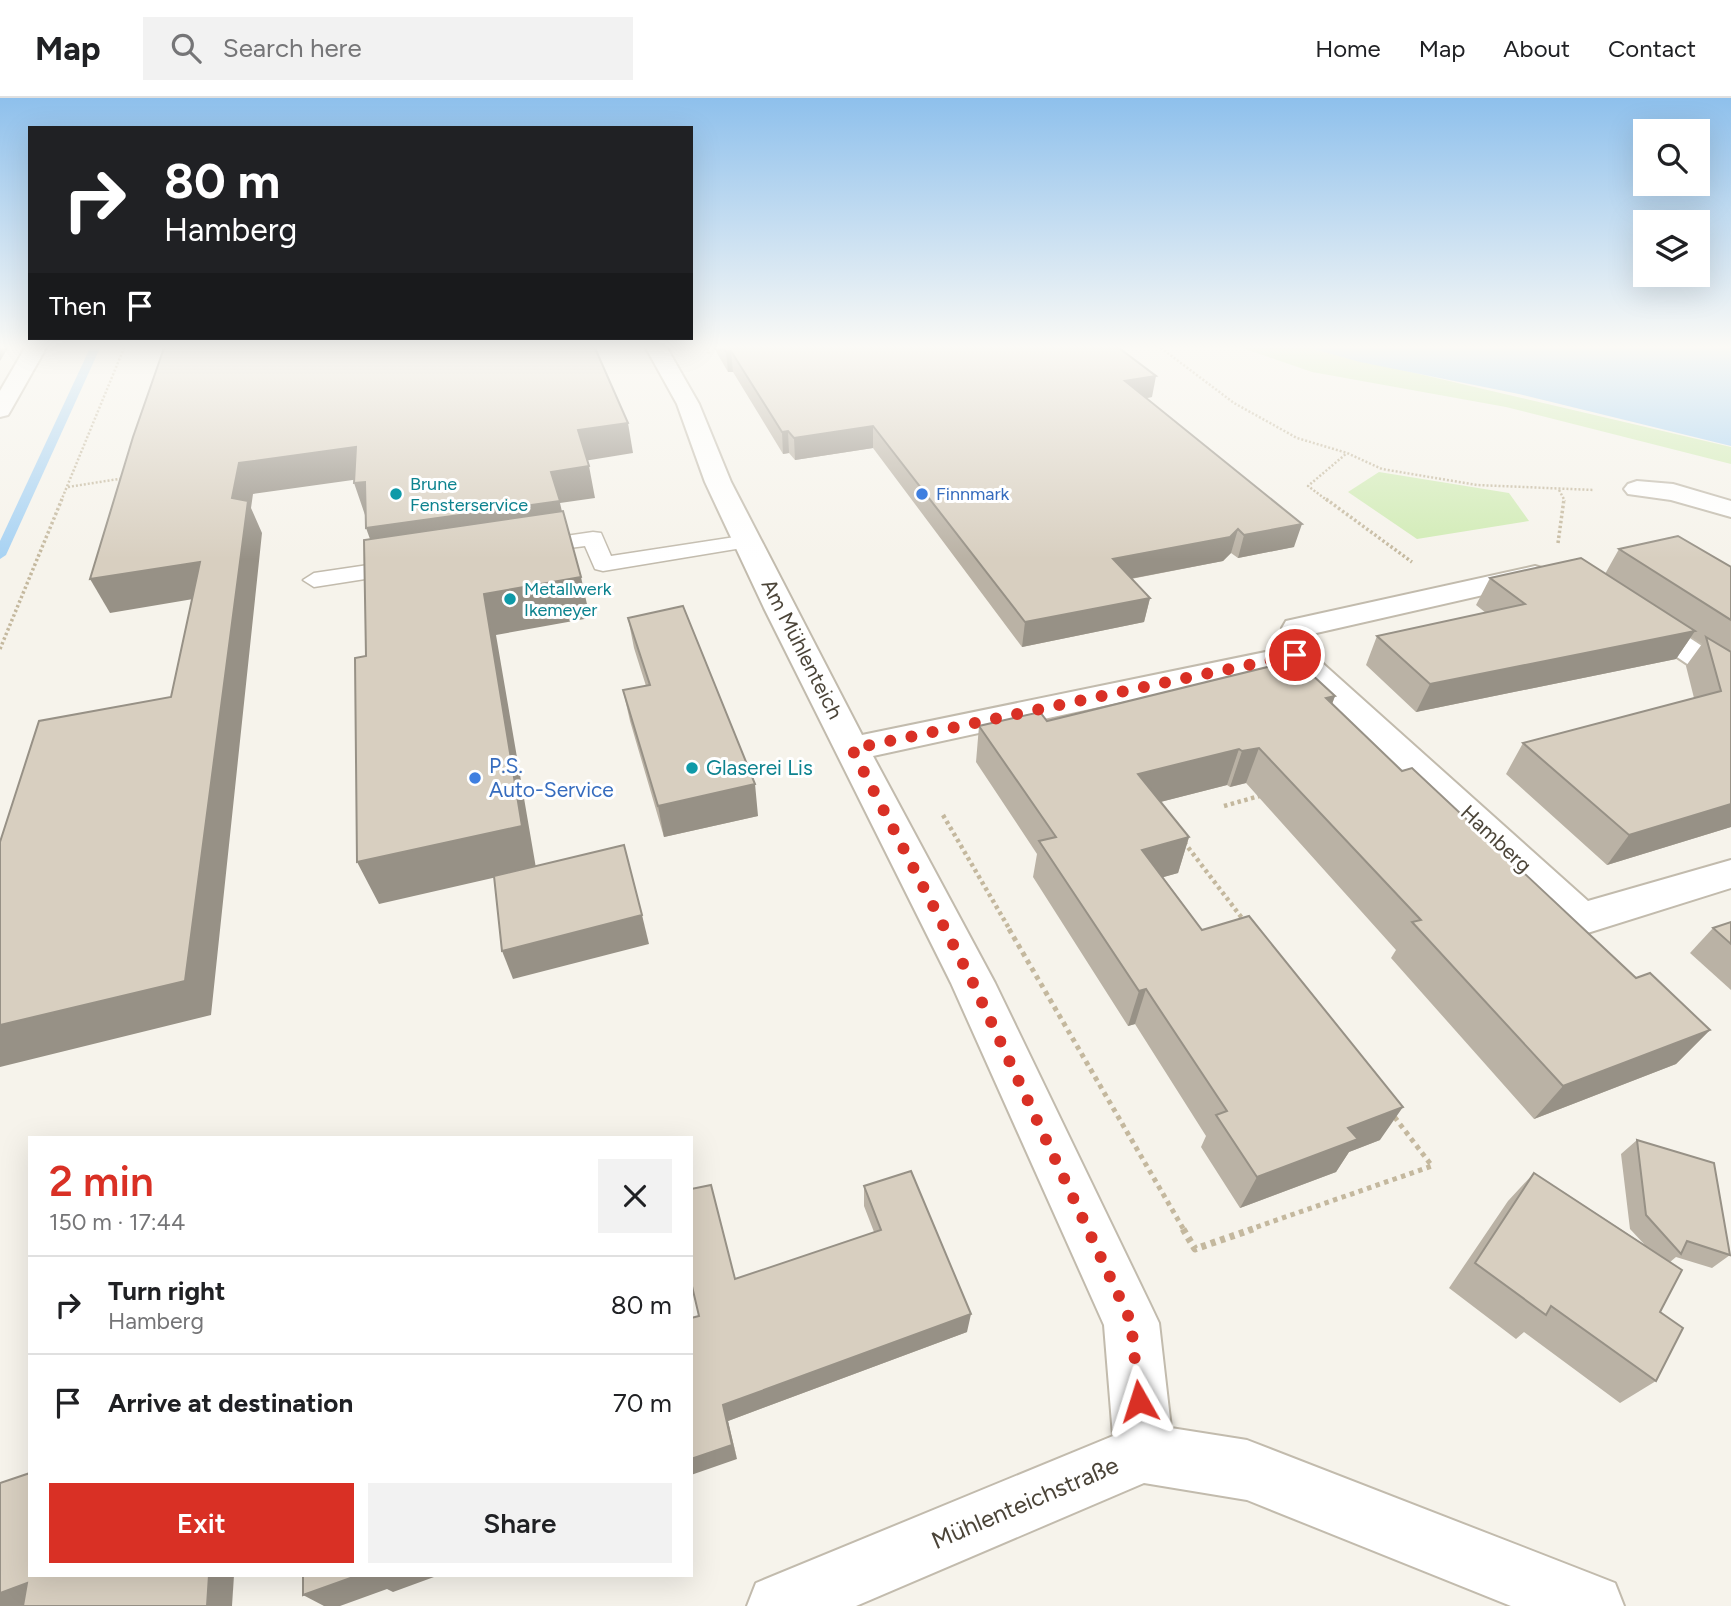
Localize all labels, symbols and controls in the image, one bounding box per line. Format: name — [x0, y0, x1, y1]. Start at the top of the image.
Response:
search box — [143, 17, 633, 80]
text: Map — [35, 29, 101, 68]
icon: search — [167, 29, 205, 67]
text: Search here — [223, 32, 362, 64]
text: Home — [1315, 34, 1381, 63]
text: Map — [1419, 34, 1465, 63]
text: About — [1503, 34, 1570, 63]
text: Contact — [1608, 34, 1696, 63]
map controls — [1633, 119, 1710, 287]
button: search — [1633, 119, 1710, 196]
text: 80 m — [164, 151, 280, 210]
icon: right — [49, 154, 140, 245]
button: layers — [1633, 210, 1710, 287]
text: Hamberg — [164, 211, 297, 249]
icon: arrive — [121, 287, 159, 325]
text: Then — [49, 290, 107, 322]
place label: Brune Fensterservice — [410, 473, 528, 516]
place label: Finnmark — [936, 483, 1010, 505]
marker: Brune Fensterservice — [388, 486, 404, 502]
marker: Finnmark — [914, 486, 930, 502]
street label: Am Mühlenteich — [756, 575, 848, 723]
place label: Metallwerk Ikemeyer — [524, 578, 612, 621]
marker: Metallwerk Ikemeyer — [502, 591, 518, 607]
pin — [1265, 625, 1325, 685]
icon: arrive — [1276, 636, 1314, 674]
place label: P.S. Auto-Service — [489, 753, 614, 802]
place label: Glaserei Lis — [706, 755, 813, 780]
marker: Glaserei Lis — [684, 760, 700, 776]
marker: P.S. Auto-Service — [467, 770, 483, 786]
street label: Hamberg — [1456, 800, 1537, 878]
text: 2 min — [49, 1156, 154, 1207]
button: close — [598, 1159, 672, 1233]
text: 150 m · 17:44 — [49, 1208, 185, 1236]
text: Turn right — [108, 1275, 225, 1307]
icon: right — [49, 1286, 87, 1324]
text: 80 m — [611, 1289, 672, 1321]
text: Hamberg — [108, 1307, 204, 1335]
position arrow — [1102, 1364, 1176, 1438]
icon: arrive — [49, 1384, 87, 1422]
text: Arrive at destination — [108, 1387, 353, 1419]
text: 70 m — [613, 1387, 672, 1419]
street label: Mühlenteichstraße — [927, 1450, 1123, 1555]
button: Exit — [49, 1483, 354, 1563]
button: Share — [368, 1483, 672, 1563]

